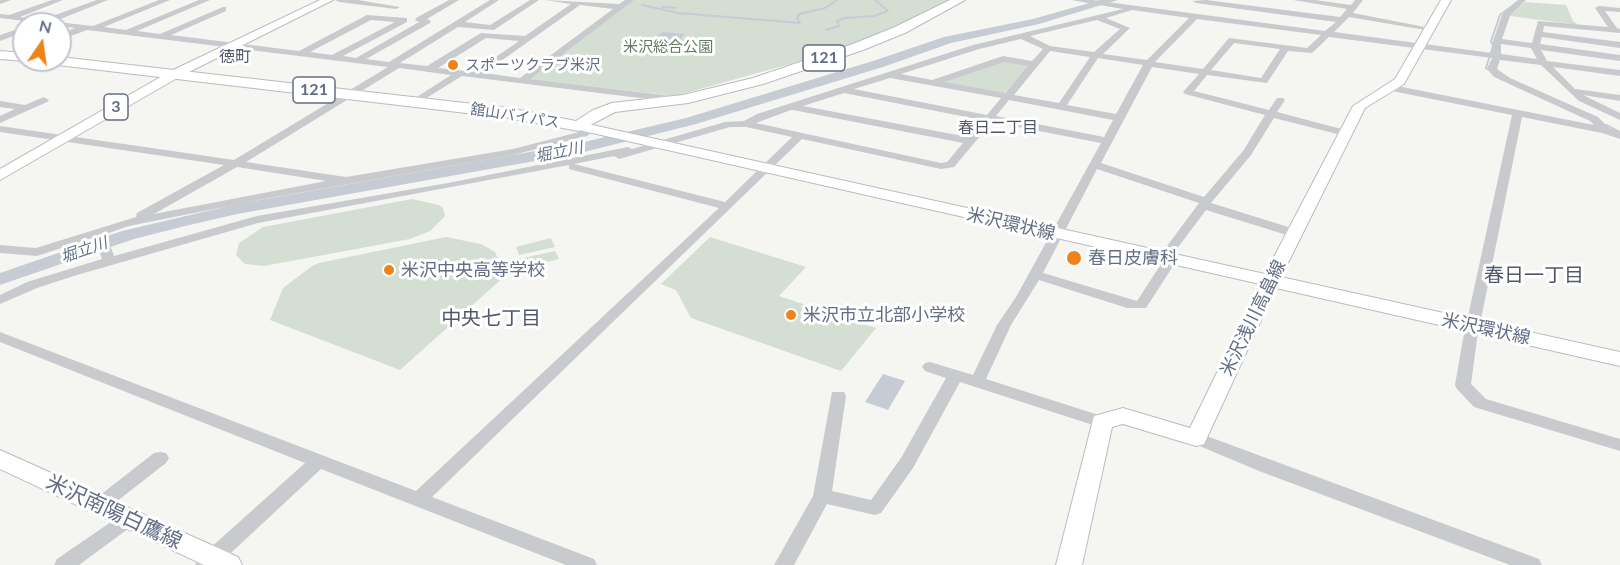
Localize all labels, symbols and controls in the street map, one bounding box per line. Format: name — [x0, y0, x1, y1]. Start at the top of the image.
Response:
north arrow — [12, 12, 72, 72]
text: N — [38, 15, 54, 37]
park label: 米沢総合公園 — [623, 38, 713, 56]
road number: 121 — [803, 45, 845, 71]
district label: 徳町 — [219, 47, 251, 67]
place label: スポーツクラブ米沢 — [465, 56, 600, 74]
marker: スポーツクラブ米沢 — [446, 58, 460, 72]
road number: 121 — [293, 77, 335, 103]
road number: 3 — [104, 94, 128, 120]
street label: 舘山バイパス — [469, 100, 561, 132]
district label: 春日二丁目 — [958, 118, 1038, 138]
water label: 堀立川 — [534, 138, 584, 166]
street label: 米沢環状線 — [965, 203, 1057, 245]
water label: 堀立川 — [58, 233, 110, 267]
place label: 春日皮膚科 — [1088, 247, 1178, 269]
marker: 春日皮膚科 — [1065, 249, 1083, 267]
street label: 米沢浅川高畠線 — [1216, 257, 1290, 379]
place label: 米沢中央高等学校 — [401, 259, 545, 281]
marker: 米沢中央高等学校 — [382, 263, 396, 277]
district label: 春日一丁目 — [1484, 264, 1584, 288]
place label: 米沢市立北部小学校 — [803, 304, 965, 326]
district label: 中央七丁目 — [441, 307, 541, 331]
marker: 米沢市立北部小学校 — [784, 308, 798, 322]
street label: 米沢環状線 — [1440, 309, 1532, 349]
street label: 米沢南陽白鷹線 — [42, 470, 186, 554]

